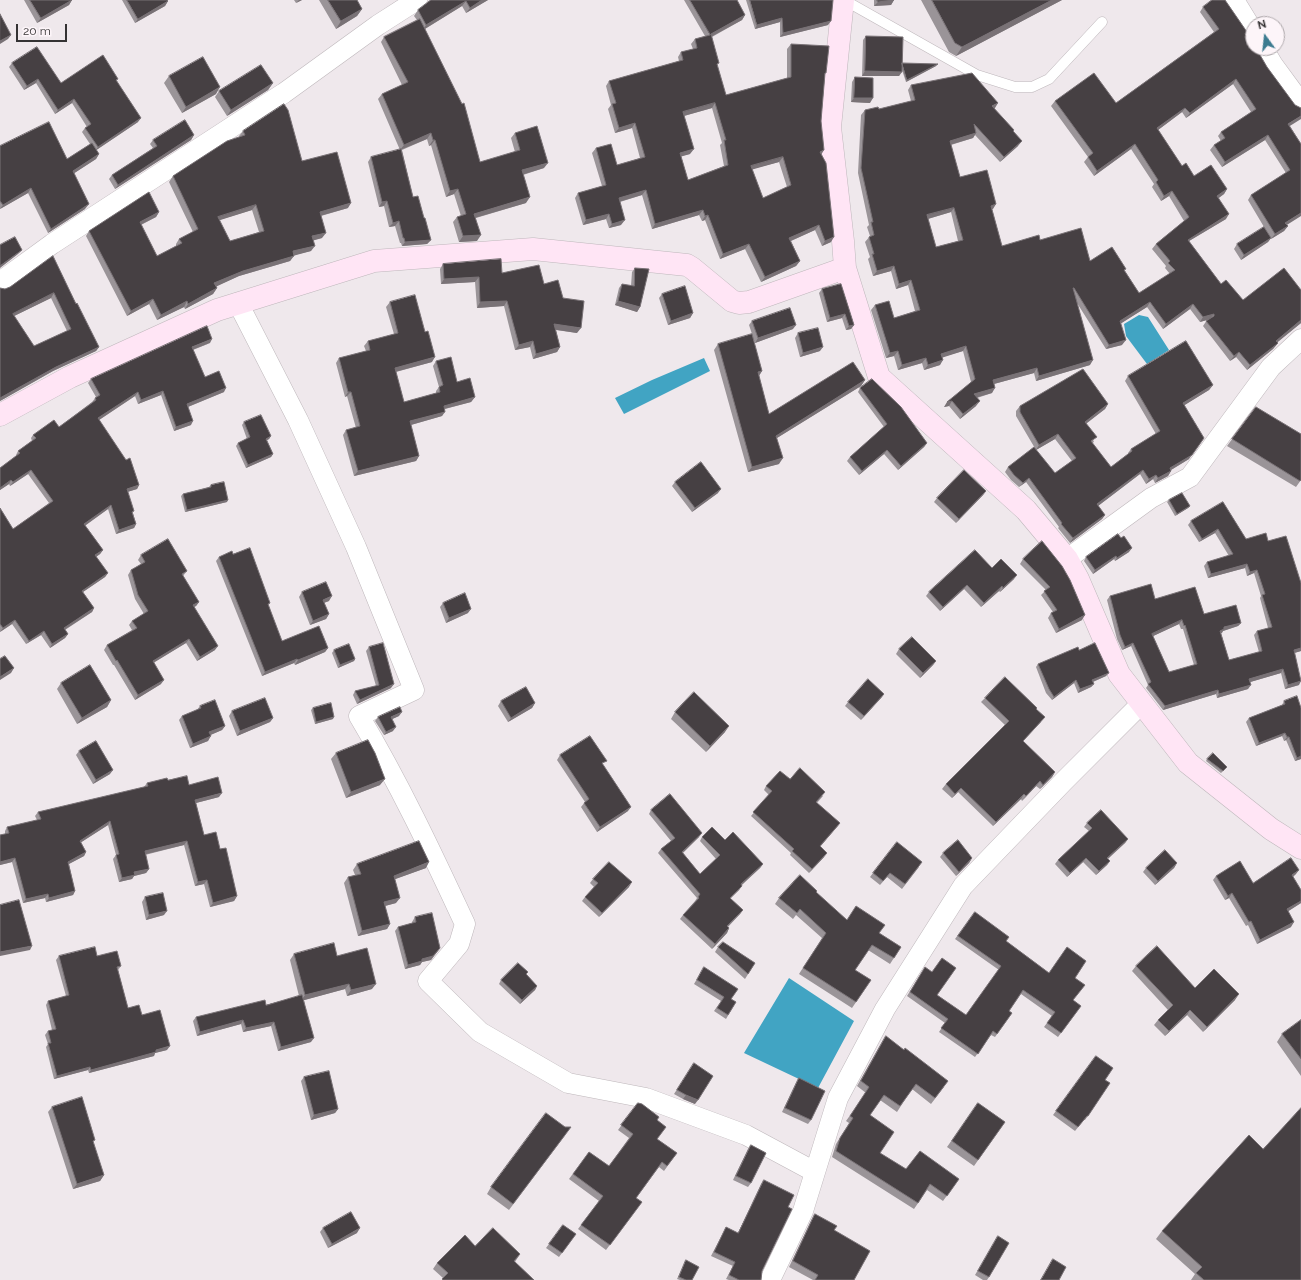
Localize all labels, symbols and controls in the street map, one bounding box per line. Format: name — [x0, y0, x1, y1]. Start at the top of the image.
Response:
scale bar — [18, 16, 69, 42]
north arrow — [1245, 16, 1285, 56]
text: N — [1256, 18, 1268, 32]
text: 20 m — [23, 24, 51, 38]

